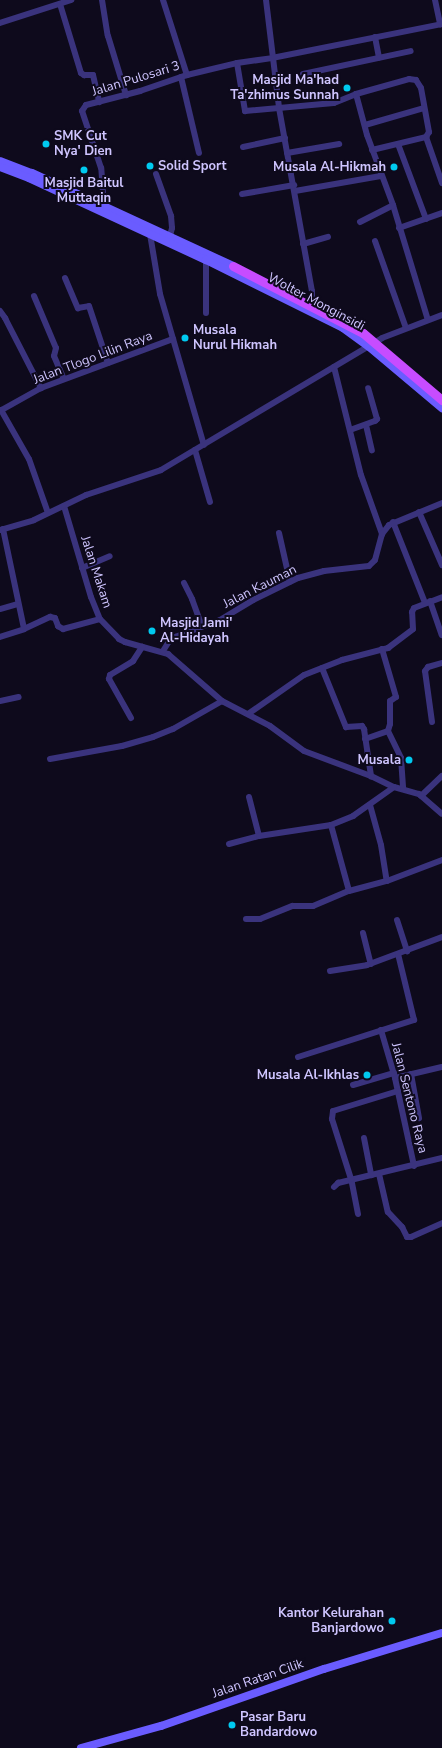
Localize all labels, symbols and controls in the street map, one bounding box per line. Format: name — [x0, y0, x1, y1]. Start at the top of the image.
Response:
street label: Jalan Pulosari 3 — [90, 58, 182, 100]
place label: Masjid Ma'had Ta'zhimus Sunnah — [230, 73, 339, 104]
marker: Masjid Ma'had Ta'zhimus Sunnah — [342, 83, 352, 93]
place label: SMK Cut Nya' Dien — [54, 129, 112, 160]
marker: SMK Cut Nya' Dien — [41, 139, 51, 149]
place label: Solid Sport — [158, 158, 226, 174]
place label: Musala Al-Hikmah — [273, 159, 386, 175]
marker: Solid Sport — [145, 161, 155, 171]
marker: Musala Al-Hikmah — [389, 162, 399, 172]
marker: Masjid Baitul Muttaqin — [79, 165, 89, 175]
place label: Masjid Baitul Muttaqin — [45, 176, 123, 207]
street label: Wolter Monginsidi — [265, 270, 367, 334]
place label: Musala Nurul Hikmah — [193, 323, 277, 354]
street label: Jalan Tlogo Lilin Raya — [31, 328, 155, 388]
marker: Musala Nurul Hikmah — [180, 333, 190, 343]
street label: Jalan Makam — [77, 534, 115, 610]
street label: Jalan Kauman — [221, 562, 299, 612]
place label: Masjid Jami' Al-Hidayah — [160, 616, 232, 647]
marker: Masjid Jami' Al-Hidayah — [147, 626, 157, 636]
place label: Musala — [357, 752, 401, 768]
marker: Musala — [404, 755, 414, 765]
street label: Jalan Sentono Raya — [388, 1041, 430, 1155]
place label: Musala Al-Ikhlas — [257, 1067, 359, 1083]
marker: Musala Al-Ikhlas — [362, 1070, 372, 1080]
place label: Kantor Kelurahan Banjardowo — [278, 1606, 384, 1637]
marker: Kantor Kelurahan Banjardowo — [387, 1616, 397, 1626]
street label: Jalan Ratan Cilik — [210, 1656, 306, 1702]
place label: Pasar Baru Bandardowo — [240, 1710, 317, 1741]
marker: Pasar Baru Bandardowo — [227, 1720, 237, 1730]

